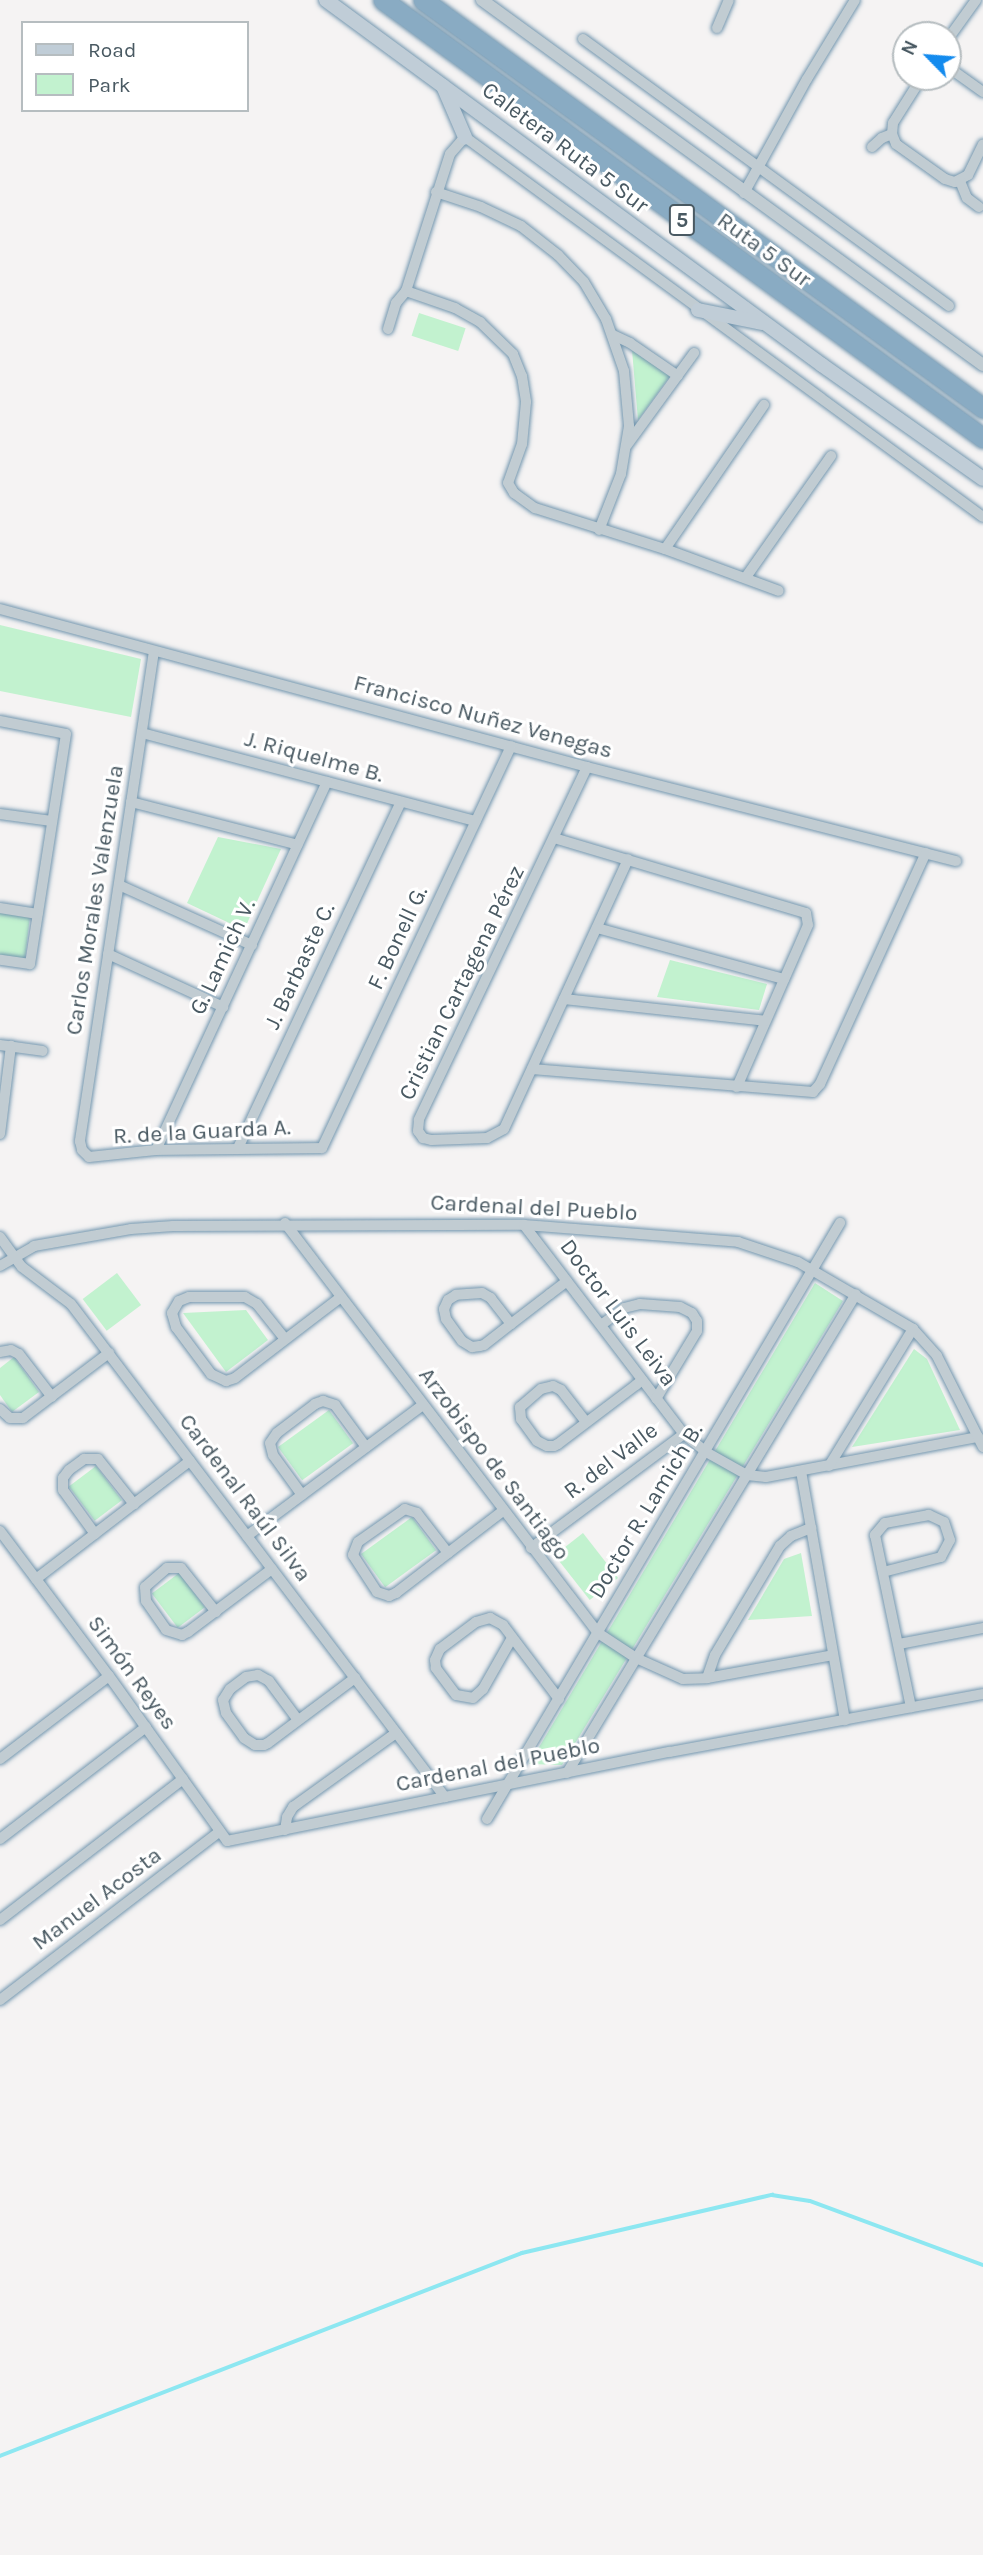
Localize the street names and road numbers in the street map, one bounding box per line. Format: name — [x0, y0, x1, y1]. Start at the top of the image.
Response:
street label: Caletera Ruta 5 Sur — [476, 76, 654, 220]
road number: 5 — [668, 202, 696, 238]
street label: Ruta 5 Sur — [712, 207, 816, 293]
street label: Francisco Nuñez Venegas — [351, 669, 615, 765]
street label: J. Riquelme B. — [242, 725, 386, 789]
street label: Carlos Morales Valenzuela — [60, 763, 130, 1037]
street label: Cristian Cartagena Pérez — [393, 861, 531, 1105]
street label: F. Bonell G. — [362, 882, 434, 994]
street label: G. Lamich V. — [184, 895, 262, 1019]
street label: J. Barbaste C. — [259, 898, 341, 1034]
street label: R. de la Guarda A. — [112, 1114, 292, 1150]
street label: Cardenal del Pueblo — [430, 1189, 638, 1227]
street label: Doctor Luis Leiva — [554, 1234, 682, 1392]
street label: Arzobispo de Santiago — [413, 1362, 575, 1566]
street label: Cardenal Raúl Silva — [173, 1409, 317, 1587]
street label: R. del Valle — [559, 1417, 663, 1505]
street label: Doctor R. Lamich B. — [583, 1418, 709, 1604]
street label: Simón Reyes — [81, 1610, 183, 1736]
street label: Cardenal del Pueblo — [394, 1732, 602, 1798]
street label: Manuel Acosta — [27, 1841, 167, 1957]

